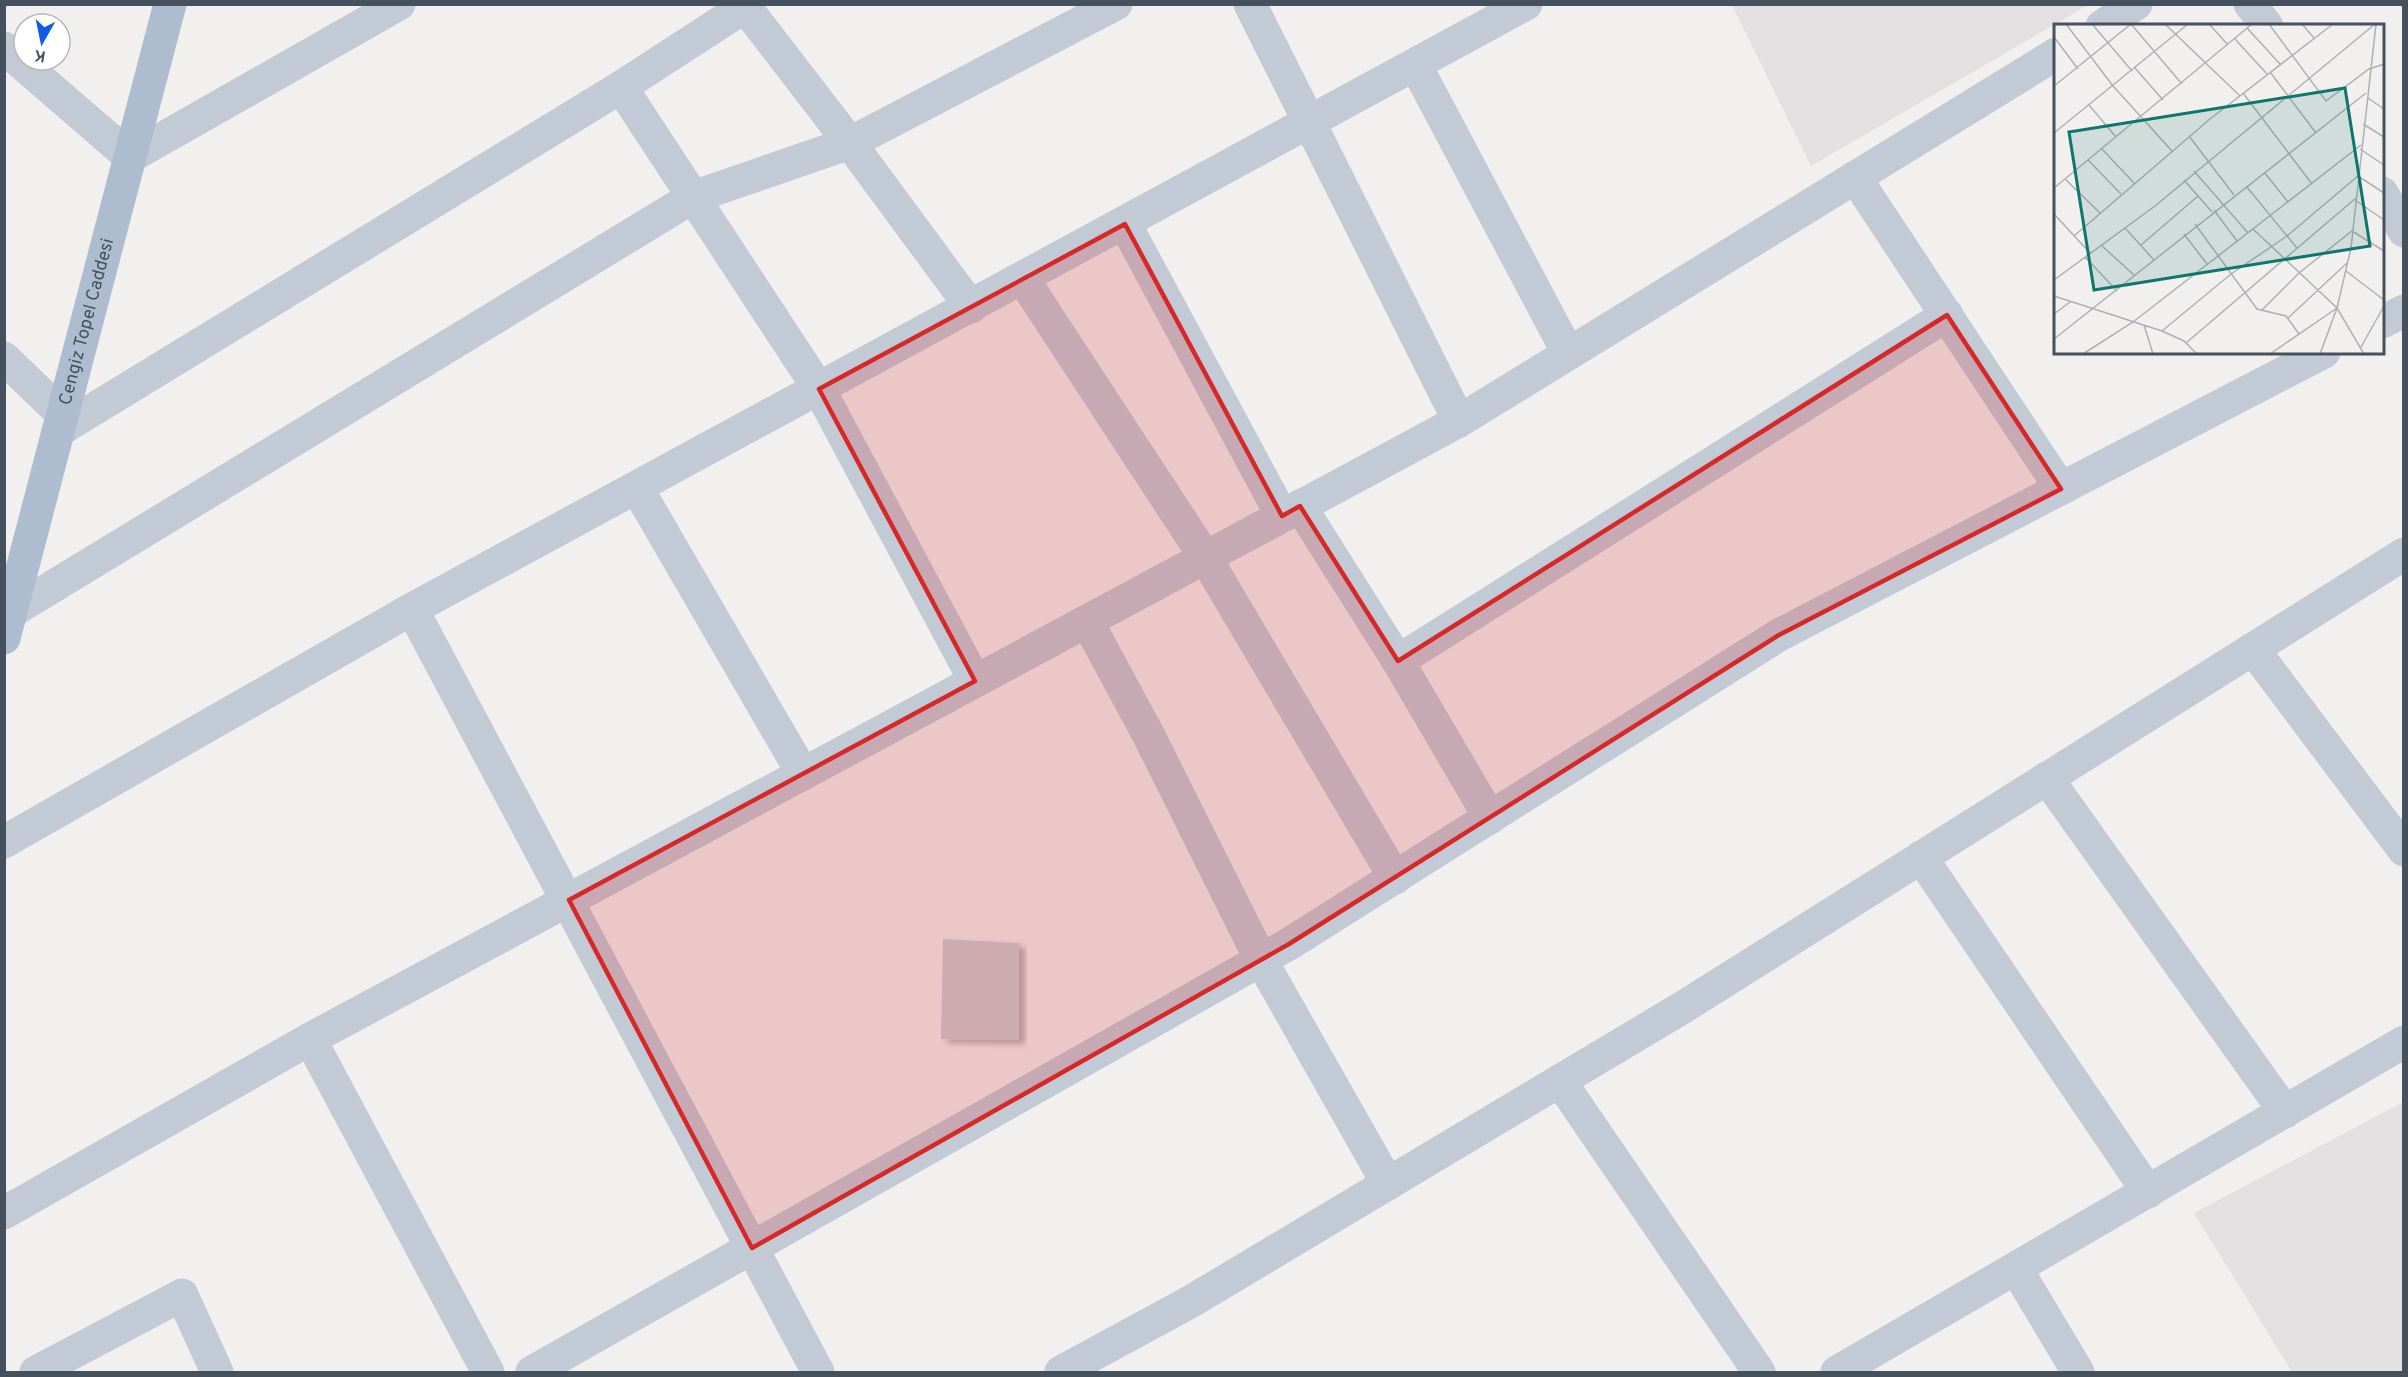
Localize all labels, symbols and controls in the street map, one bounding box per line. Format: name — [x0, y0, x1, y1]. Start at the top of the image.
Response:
north arrow — [12, 12, 72, 72]
inset map — [2054, 24, 2384, 354]
text: K — [33, 44, 47, 66]
street label: Cengiz Topel Caddesi — [54, 236, 120, 408]

